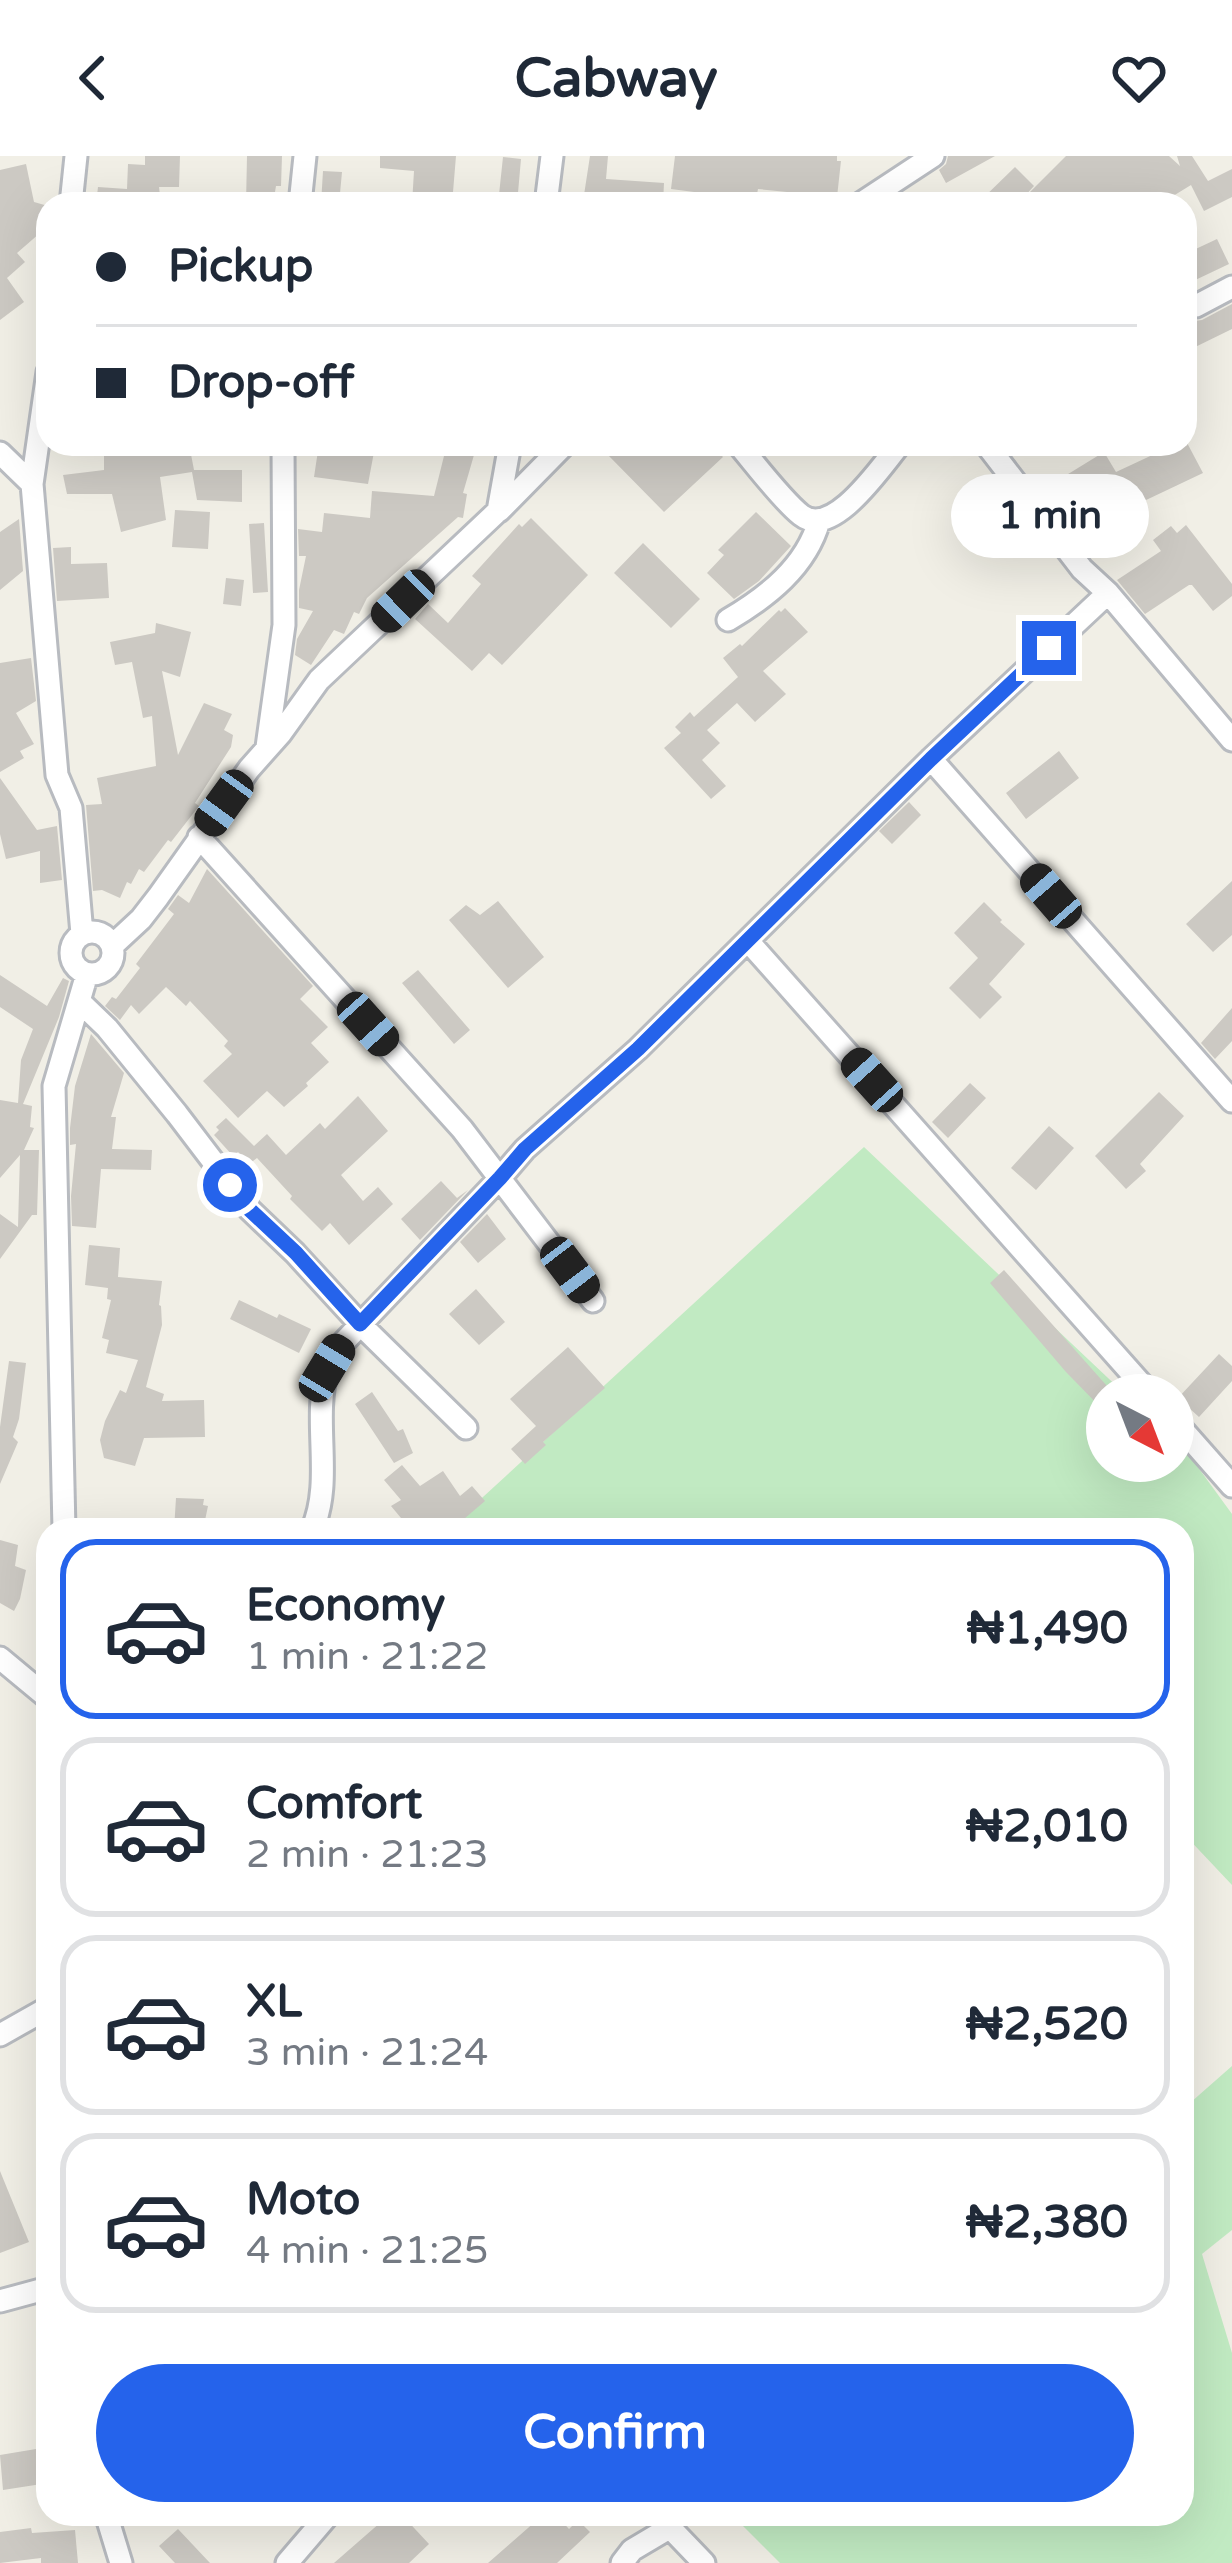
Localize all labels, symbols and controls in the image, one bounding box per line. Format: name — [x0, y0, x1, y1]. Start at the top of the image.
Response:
icon: back — [60, 45, 126, 111]
icon: heart — [1106, 45, 1172, 111]
text: Cabway — [515, 46, 717, 111]
text: Pickup — [168, 240, 313, 294]
text: Drop-off — [168, 356, 354, 410]
callout: 1 min — [950, 474, 1148, 558]
text: 1 min — [998, 492, 1102, 539]
car — [365, 563, 441, 639]
route end — [1022, 621, 1076, 675]
car — [188, 763, 260, 843]
car — [1014, 857, 1088, 935]
car — [331, 985, 405, 1063]
car — [835, 1041, 909, 1119]
route start — [203, 1158, 257, 1212]
car — [534, 1230, 606, 1310]
car — [293, 1328, 361, 1408]
north arrow — [1086, 1374, 1194, 1482]
map controls — [1086, 1374, 1194, 1482]
icon: car — [102, 1575, 210, 1683]
text: Economy — [246, 1579, 445, 1633]
text: ₦1,490 — [966, 1602, 1128, 1656]
text: 1 min · 21:22 — [246, 1633, 488, 1680]
icon: car — [102, 1773, 210, 1881]
text: Comfort — [246, 1777, 422, 1831]
text: ₦2,010 — [966, 1800, 1128, 1854]
text: 2 min · 21:23 — [246, 1831, 488, 1878]
icon: car — [102, 1971, 210, 2079]
text: XL — [246, 1975, 302, 2029]
text: ₦2,520 — [966, 1998, 1128, 2052]
text: 3 min · 21:24 — [246, 2029, 488, 2076]
icon: car — [102, 2169, 210, 2277]
text: Moto — [246, 2173, 360, 2227]
text: ₦2,380 — [966, 2196, 1128, 2250]
text: 4 min · 21:25 — [246, 2227, 488, 2274]
button: Confirm — [96, 2364, 1134, 2502]

